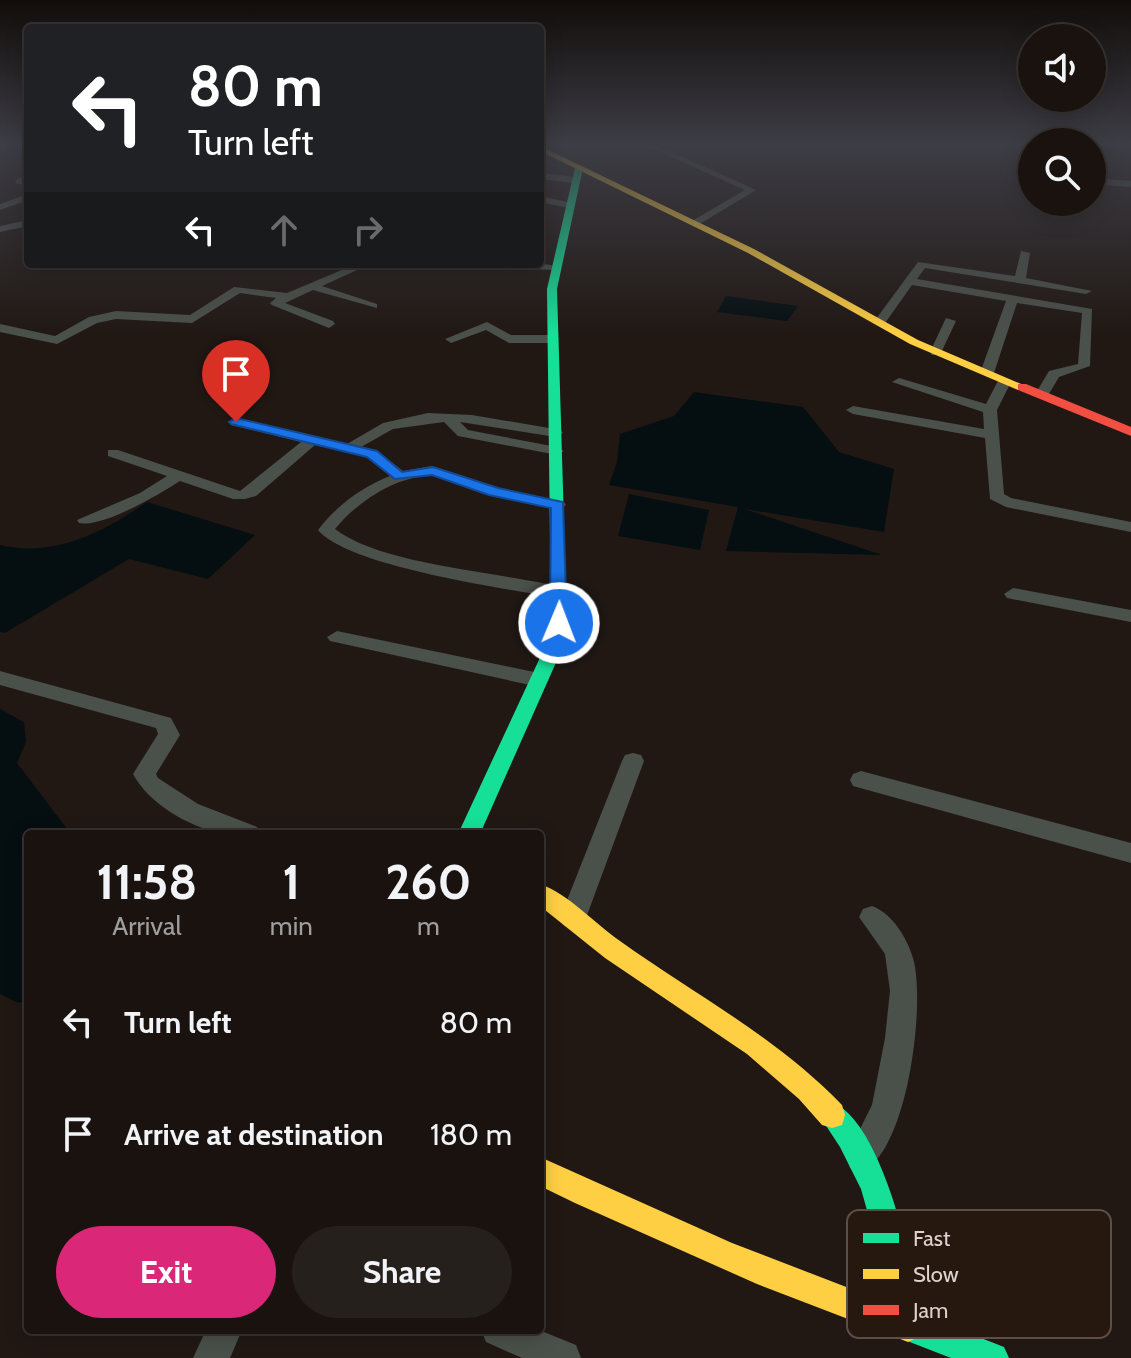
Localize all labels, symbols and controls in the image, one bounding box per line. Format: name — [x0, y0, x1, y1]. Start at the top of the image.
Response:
map controls — [1018, 24, 1106, 216]
button: sound — [1018, 24, 1106, 112]
text: 80 m — [188, 52, 323, 120]
icon: left — [56, 56, 160, 160]
text: Turn left — [188, 120, 313, 164]
button: search — [1018, 128, 1106, 216]
icon: left — [178, 208, 222, 252]
icon: ahead — [262, 208, 306, 252]
icon: right — [346, 208, 390, 252]
pin — [202, 340, 270, 422]
icon: arrive — [214, 352, 258, 396]
position arrow — [517, 581, 601, 665]
text: 11:58 — [97, 853, 197, 911]
text: 1 — [282, 853, 300, 911]
text: 260 — [385, 853, 471, 911]
text: Arrival — [112, 910, 182, 942]
text: min — [270, 910, 313, 942]
text: m — [417, 910, 440, 942]
icon: left — [56, 1000, 100, 1044]
text: Turn left — [124, 1004, 232, 1041]
text: 80 m — [440, 1004, 512, 1041]
icon: arrive — [56, 1112, 100, 1156]
text: Arrive at destination — [124, 1116, 384, 1153]
text: 180 m — [430, 1116, 512, 1153]
legend — [847, 1210, 1111, 1338]
text: Fast — [913, 1225, 951, 1252]
button: Exit — [56, 1226, 276, 1318]
button: Share — [292, 1226, 512, 1318]
text: Slow — [913, 1261, 959, 1288]
text: Jam — [912, 1297, 948, 1324]

